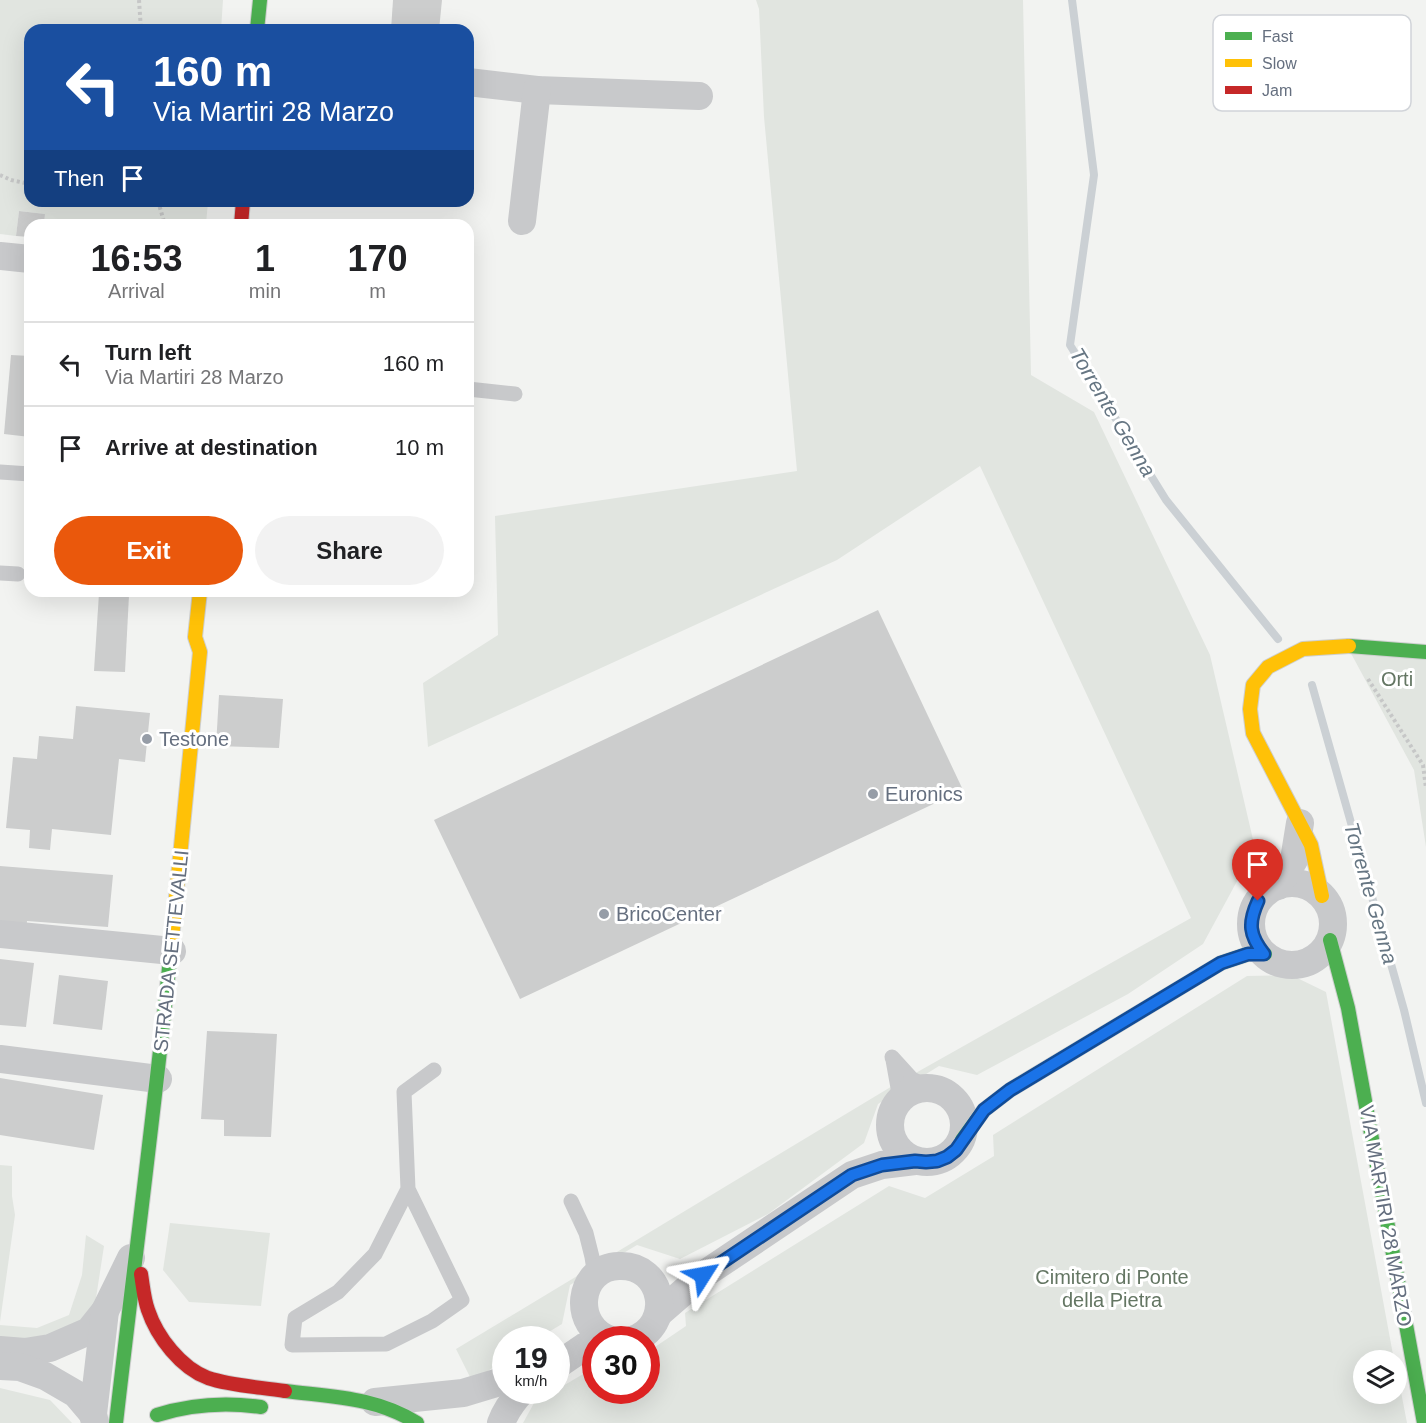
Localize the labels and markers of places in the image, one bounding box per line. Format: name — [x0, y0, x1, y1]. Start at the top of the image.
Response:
place label: Testone — [159, 728, 229, 750]
marker: Testone — [140, 732, 154, 746]
place label: Euronics — [885, 783, 963, 805]
marker: Euronics — [866, 787, 880, 801]
pin — [1232, 839, 1283, 901]
place label: BricoCenter — [616, 903, 722, 925]
marker: BricoCenter — [597, 907, 611, 921]

